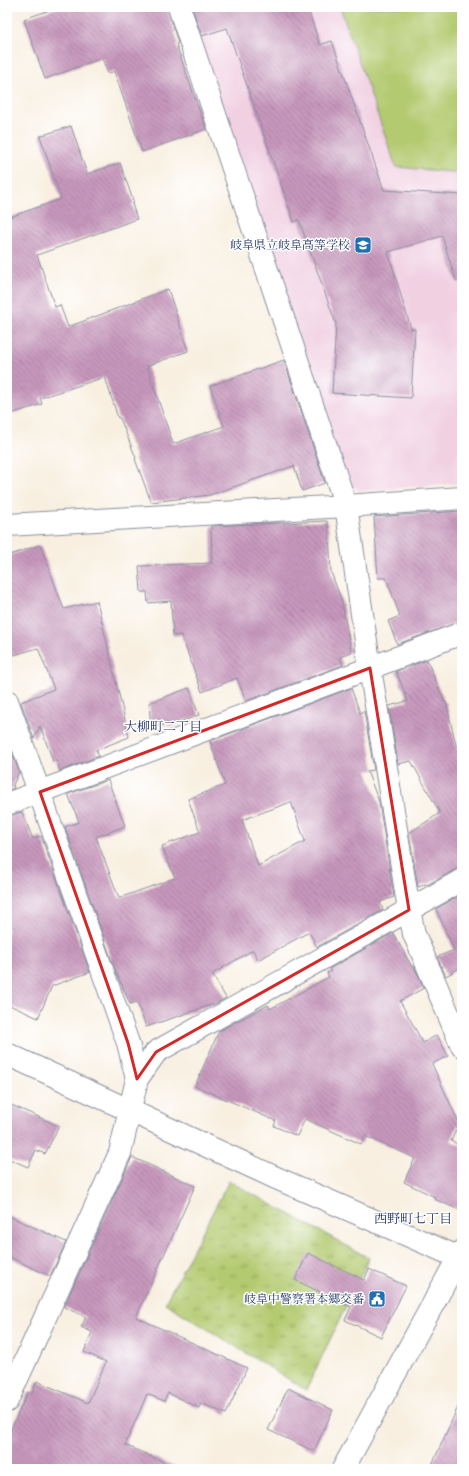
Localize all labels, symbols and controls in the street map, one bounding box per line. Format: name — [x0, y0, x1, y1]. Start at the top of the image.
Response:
school or university icon: 岐阜県立岐阜高等学校 — [353, 235, 373, 255]
place label: 岐阜県立岐阜高等学校 — [230, 238, 350, 252]
district label: 大柳町二丁目 — [124, 719, 202, 734]
district label: 西野町七丁目 — [374, 1211, 452, 1226]
public building icon: 岐阜中警察署本郷交番 — [367, 1289, 387, 1309]
place label: 岐阜中警察署本郷交番 — [244, 1292, 364, 1306]

